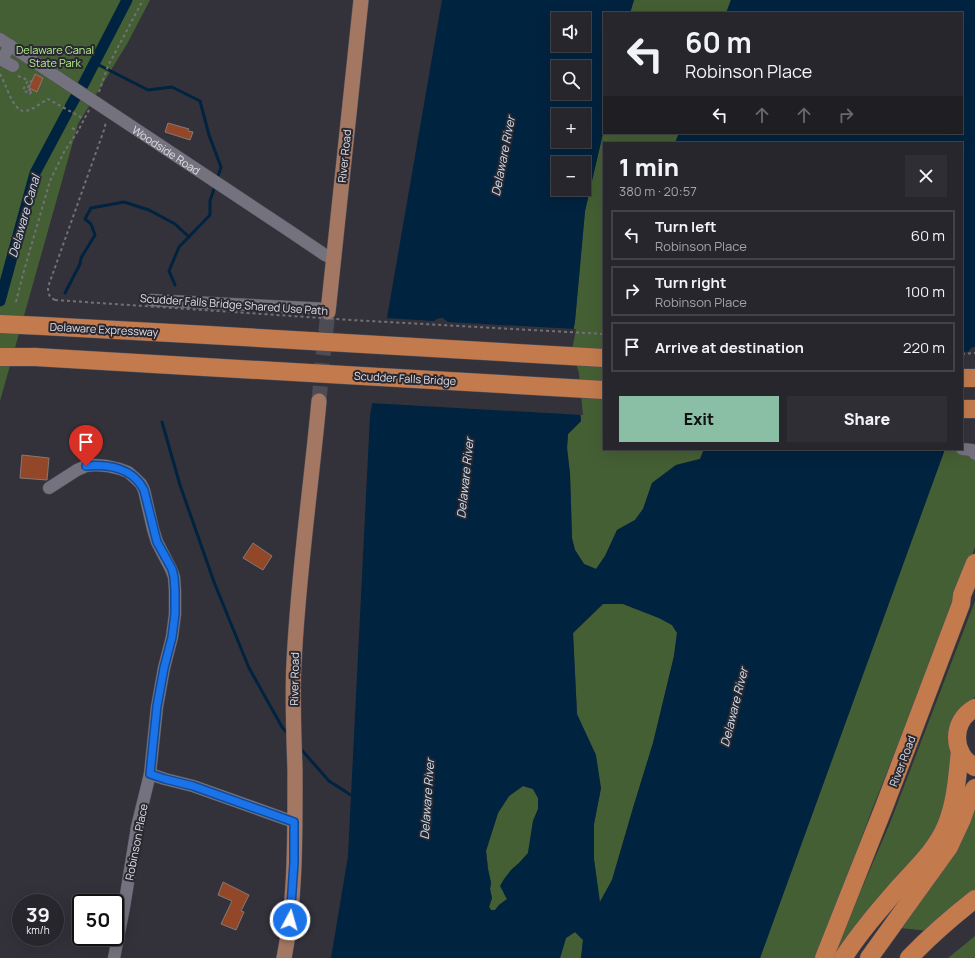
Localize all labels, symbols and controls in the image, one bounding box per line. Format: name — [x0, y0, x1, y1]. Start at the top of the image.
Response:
map controls — [551, 12, 591, 196]
button: sound — [551, 12, 591, 52]
text: 60 m — [685, 23, 752, 61]
icon: left — [619, 28, 671, 80]
park label: Delaware Canal State Park — [16, 42, 94, 70]
text: Robinson Place — [685, 59, 812, 83]
button: search — [551, 60, 591, 100]
icon: left — [709, 104, 731, 126]
icon: ahead — [751, 104, 773, 126]
icon: ahead — [793, 104, 815, 126]
icon: right — [835, 104, 857, 126]
button: + — [551, 108, 591, 148]
water label: Delaware River — [487, 113, 519, 197]
street label: Woodside Road — [130, 122, 204, 178]
street label: River Road — [334, 129, 354, 183]
text: 1 min — [619, 150, 679, 183]
button: close — [905, 155, 947, 197]
button: − — [551, 156, 591, 196]
water label: Delaware Canal — [4, 171, 45, 259]
text: 380 m · 20:57 — [619, 182, 697, 200]
text: Turn left — [655, 216, 717, 237]
icon: left — [621, 224, 643, 246]
text: 60 m — [911, 225, 945, 246]
text: Robinson Place — [655, 237, 747, 255]
text: Turn right — [655, 272, 726, 293]
icon: right — [621, 280, 643, 302]
text: 100 m — [905, 281, 945, 302]
street label: Scudder Falls Bridge Shared Use Path — [139, 290, 329, 318]
text: Robinson Place — [655, 293, 747, 311]
street label: Delaware Expressway — [49, 319, 159, 339]
icon: arrive — [621, 336, 643, 358]
text: Arrive at destination — [655, 337, 804, 358]
text: 220 m — [903, 337, 945, 358]
street label: Scudder Falls Bridge — [354, 368, 457, 388]
button: Exit — [619, 396, 779, 442]
button: Share — [787, 396, 947, 442]
pin — [69, 425, 103, 466]
icon: arrive — [75, 431, 97, 453]
water label: Delaware River — [452, 435, 478, 519]
street label: River Road — [286, 652, 302, 706]
water label: Delaware River — [716, 664, 752, 748]
street label: River Road — [885, 733, 919, 789]
water label: Delaware River — [416, 756, 438, 840]
street label: Robinson Place — [121, 802, 151, 882]
speed limit sign: 50 — [72, 894, 124, 946]
position arrow — [269, 899, 311, 941]
text: 39 — [26, 901, 50, 928]
text: km/h — [26, 923, 50, 937]

